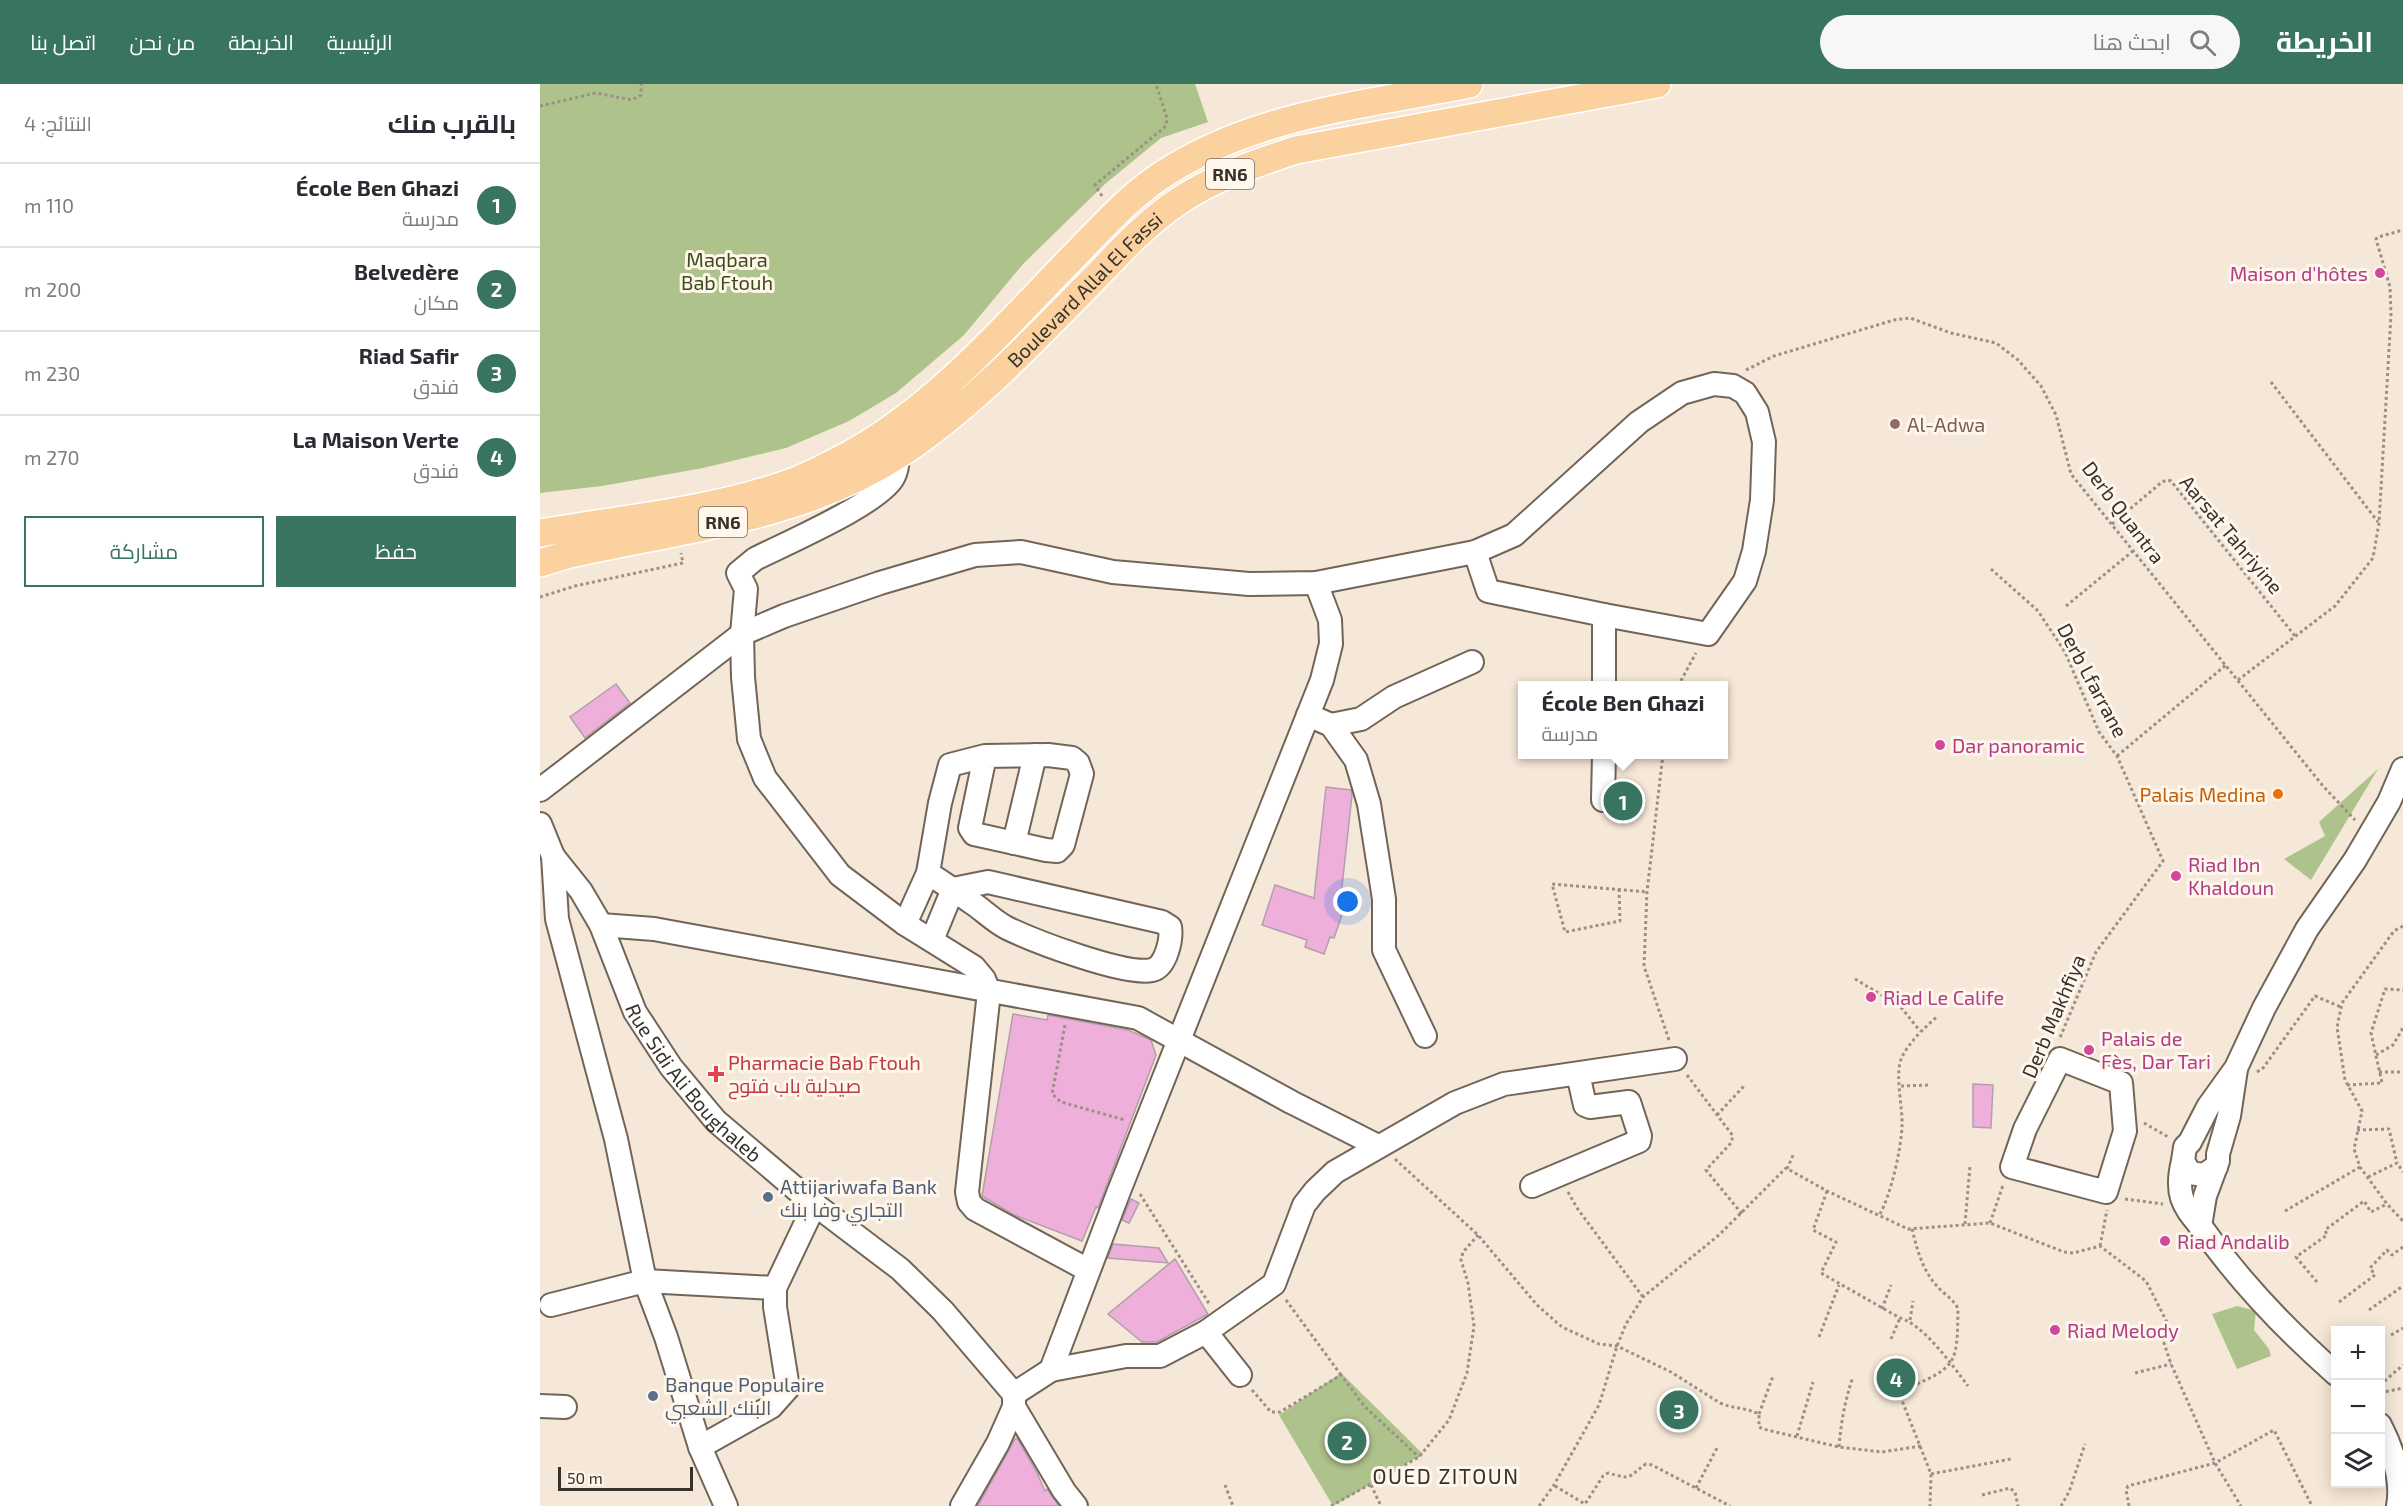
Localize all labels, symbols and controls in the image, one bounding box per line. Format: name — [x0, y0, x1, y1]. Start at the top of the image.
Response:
search box — [1820, 15, 2240, 69]
text: الخريطة — [2276, 24, 2373, 58]
icon: search — [2186, 26, 2219, 59]
text: ابحث هنا — [2093, 28, 2171, 54]
text: اتصل بنا — [30, 29, 97, 54]
text: من نحن — [130, 29, 195, 54]
text: الخريطة — [228, 29, 294, 54]
text: الرئيسية — [327, 29, 393, 54]
text: بالقرب منك — [388, 107, 516, 138]
text: النتائج: 4 — [24, 111, 92, 135]
road number: RN6 — [1206, 159, 1254, 189]
text: École Ben Ghazi — [296, 174, 459, 200]
text: 110 m — [24, 193, 74, 217]
text: 1 — [492, 193, 501, 217]
text: مدرسة — [402, 206, 459, 230]
street label: Boulevard Allal El Fassi — [1002, 206, 1167, 372]
park label: Maqbara Bab Ftouh — [681, 247, 773, 294]
text: Belvedère — [354, 258, 459, 284]
place label: Maison d'hôtes — [2230, 261, 2368, 285]
marker: Maison d'hôtes — [2373, 266, 2387, 280]
text: 200 m — [24, 277, 81, 301]
text: 2 — [491, 277, 502, 301]
text: مكان — [414, 290, 459, 314]
text: Riad Safir — [359, 342, 459, 368]
text: 230 m — [24, 361, 80, 385]
text: 3 — [491, 361, 502, 385]
text: فندق — [413, 374, 459, 398]
place label: Al-Adwa — [1907, 412, 1985, 436]
marker: Al-Adwa — [1888, 417, 1902, 431]
text: La Maison Verte — [293, 426, 459, 452]
text: 270 m — [24, 445, 80, 469]
text: 4 — [490, 445, 503, 469]
street label: Derb Quantra — [2078, 456, 2170, 568]
text: فندق — [413, 458, 459, 482]
street label: Aarsat Tahriyine — [2175, 470, 2289, 598]
road number: RN6 — [699, 507, 747, 537]
button: مشاركة — [24, 516, 264, 587]
button: حفظ — [276, 516, 516, 587]
street label: Derb Lfarrane — [2053, 619, 2133, 741]
popup — [1518, 681, 1728, 759]
text: École Ben Ghazi — [1541, 689, 1705, 715]
text: مدرسة — [1541, 721, 1598, 745]
place label: Dar panoramic — [1952, 733, 2085, 757]
marker: Dar panoramic — [1933, 738, 1947, 752]
pin: 1 — [1604, 778, 1642, 824]
place label: Palais Medina — [2140, 782, 2266, 806]
marker: Palais Medina — [2271, 787, 2285, 801]
place label: Riad Ibn Khaldoun — [2188, 852, 2274, 899]
marker: Riad Ibn Khaldoun — [2169, 869, 2183, 883]
your location — [1333, 887, 1362, 916]
street label: Derb Makhfiya — [2016, 951, 2090, 1081]
place label: Riad Le Calife — [1883, 985, 2004, 1009]
marker: Riad Le Calife — [1864, 990, 1878, 1004]
street label: Rue Sidi Ali Boughaleb — [621, 1000, 767, 1167]
place label: Palais de Fès, Dar Tari — [2101, 1026, 2211, 1073]
marker: Palais de Fès, Dar Tari — [2082, 1043, 2096, 1057]
place label: Pharmacie Bab Ftouh صيدلية باب فتوح — [728, 1050, 921, 1100]
marker: Pharmacie Bab Ftouh صيدلية باب فتوح — [709, 1067, 723, 1081]
place label: Attijariwafa Bank التجاري وفا بنك — [780, 1174, 937, 1226]
marker: Attijariwafa Bank التجاري وفا بنك — [761, 1190, 775, 1204]
place label: Riad Andalib — [2177, 1229, 2290, 1253]
marker: Riad Andalib — [2158, 1234, 2172, 1248]
place label: Riad Melody — [2067, 1318, 2179, 1342]
marker: Riad Melody — [2048, 1323, 2062, 1337]
map controls — [2331, 1326, 2385, 1488]
button: + — [2331, 1326, 2385, 1380]
pin: 4 — [1876, 1356, 1916, 1400]
place label: Banque Populaire البنك الشعبي — [665, 1372, 824, 1424]
button: − — [2331, 1380, 2385, 1434]
pin: 3 — [1660, 1388, 1698, 1432]
marker: Banque Populaire البنك الشعبي — [646, 1389, 660, 1403]
pin: 2 — [1328, 1418, 1366, 1464]
button: layers — [2331, 1434, 2385, 1488]
district label: OUED ZITOUN — [1372, 1463, 1520, 1488]
scale bar — [558, 1464, 693, 1492]
text: 50 m — [567, 1468, 603, 1487]

